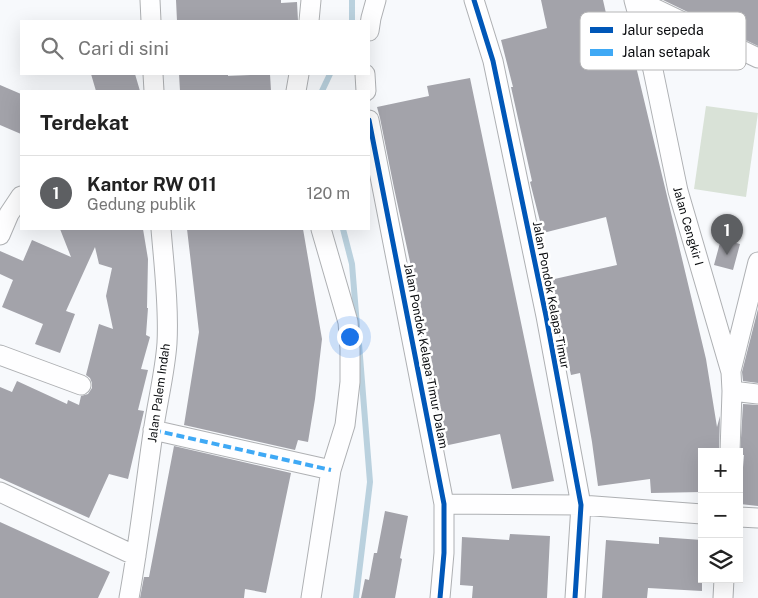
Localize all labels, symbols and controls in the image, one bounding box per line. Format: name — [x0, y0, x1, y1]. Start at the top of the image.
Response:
legend — [580, 12, 746, 70]
search box — [20, 20, 370, 75]
text: Jalur sepeda — [622, 22, 704, 38]
icon: search — [38, 34, 66, 62]
text: Cari di sini — [78, 37, 169, 59]
text: Jalan setapak — [622, 44, 710, 60]
text: Terdekat — [40, 110, 129, 135]
text: Kantor RW 011 — [87, 173, 217, 195]
text: 1 — [53, 184, 59, 203]
text: 120 m — [306, 184, 350, 203]
street label: Jalan Cengkir I — [670, 185, 706, 267]
text: Gedung publik — [87, 195, 196, 214]
pin: 1 — [711, 214, 743, 255]
street label: Jalan Pondok Kelapa Timur — [530, 220, 572, 370]
street label: Jalan Pondok Kelapa Timur Dalam — [401, 262, 451, 450]
your location — [337, 324, 363, 350]
street label: Jalan Palem Indah — [145, 342, 173, 443]
map controls — [698, 448, 743, 583]
button: + — [698, 448, 743, 493]
button: − — [698, 493, 743, 538]
button: layers — [698, 538, 743, 583]

